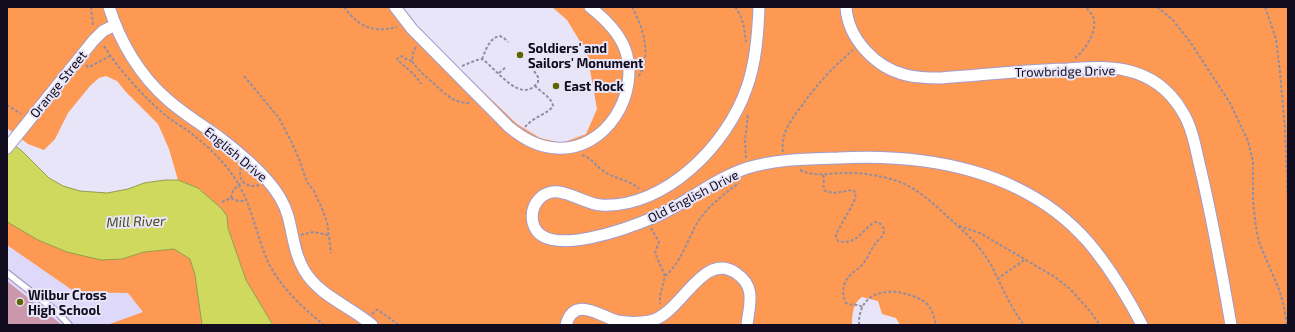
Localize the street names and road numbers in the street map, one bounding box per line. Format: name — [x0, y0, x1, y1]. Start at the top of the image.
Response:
street label: Orange Street — [26, 47, 90, 121]
street label: Trowbridge Drive — [1015, 62, 1115, 80]
street label: English Drive — [201, 123, 271, 185]
street label: Old English Drive — [645, 166, 741, 226]

